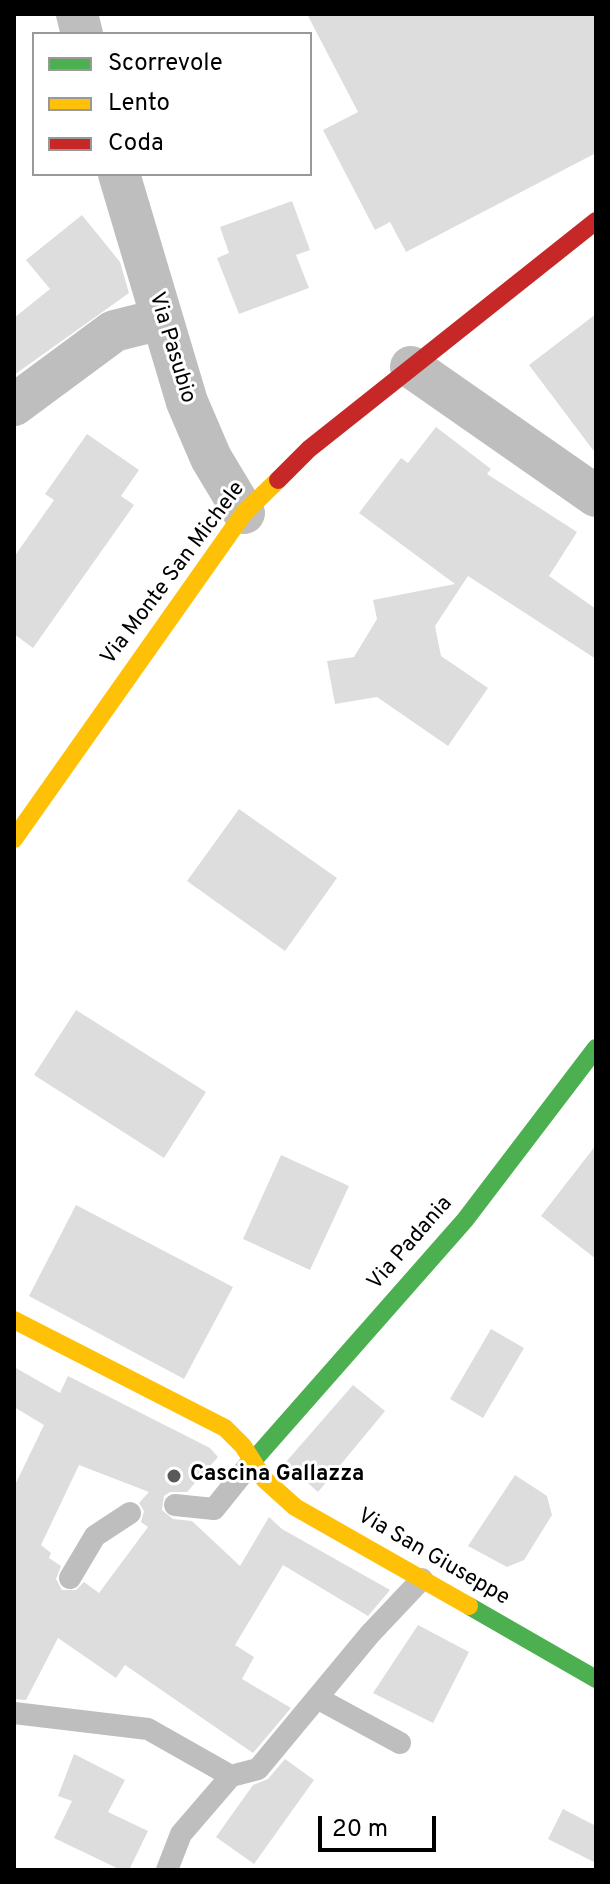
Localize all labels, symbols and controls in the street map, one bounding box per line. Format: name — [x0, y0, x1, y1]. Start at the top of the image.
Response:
legend — [32, 32, 312, 176]
text: Scorrevole — [108, 49, 223, 79]
text: Lento — [108, 89, 170, 119]
text: Coda — [108, 129, 164, 159]
street label: Via Pasubio — [142, 289, 200, 407]
street label: Via Monte San Michele — [96, 477, 252, 671]
street label: Via Padania — [363, 1192, 459, 1296]
place label: Cascina Gallazza — [190, 1463, 364, 1489]
marker: Cascina Gallazza — [165, 1467, 183, 1485]
street label: Via San Giuseppe — [352, 1504, 514, 1612]
scale bar — [322, 1800, 440, 1850]
text: 20 m — [332, 1815, 388, 1845]

